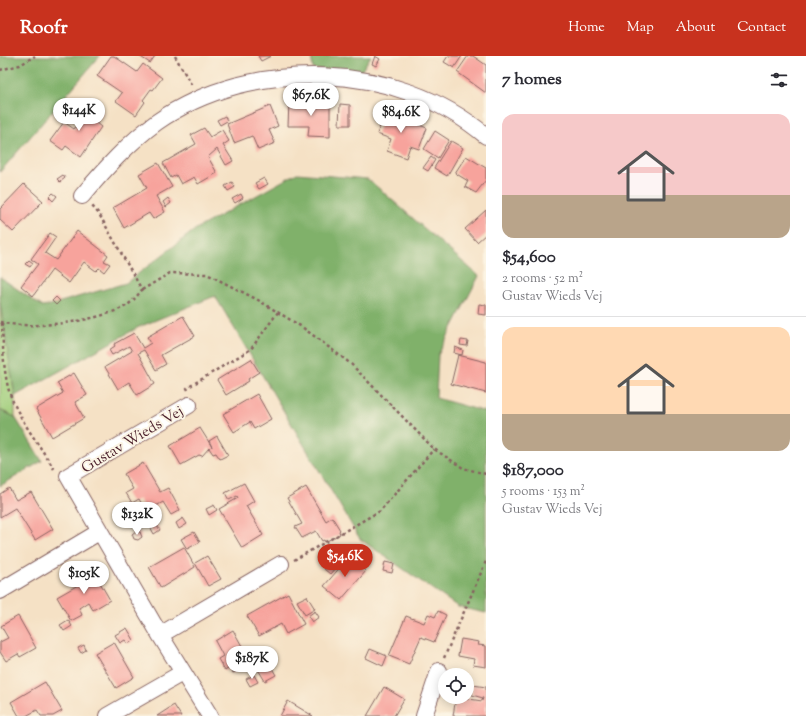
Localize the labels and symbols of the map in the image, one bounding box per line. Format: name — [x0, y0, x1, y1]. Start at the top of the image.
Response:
pin: $67.6K — [278, 83, 344, 117]
pin: $144K — [51, 98, 107, 132]
pin: $84.6K — [368, 100, 434, 134]
street label: Gustav Wieds Vej — [78, 401, 188, 479]
pin: $132K — [109, 502, 165, 536]
pin: $54.6K — [312, 544, 378, 578]
pin: $105K — [56, 561, 112, 595]
pin: $187K — [224, 646, 280, 680]

